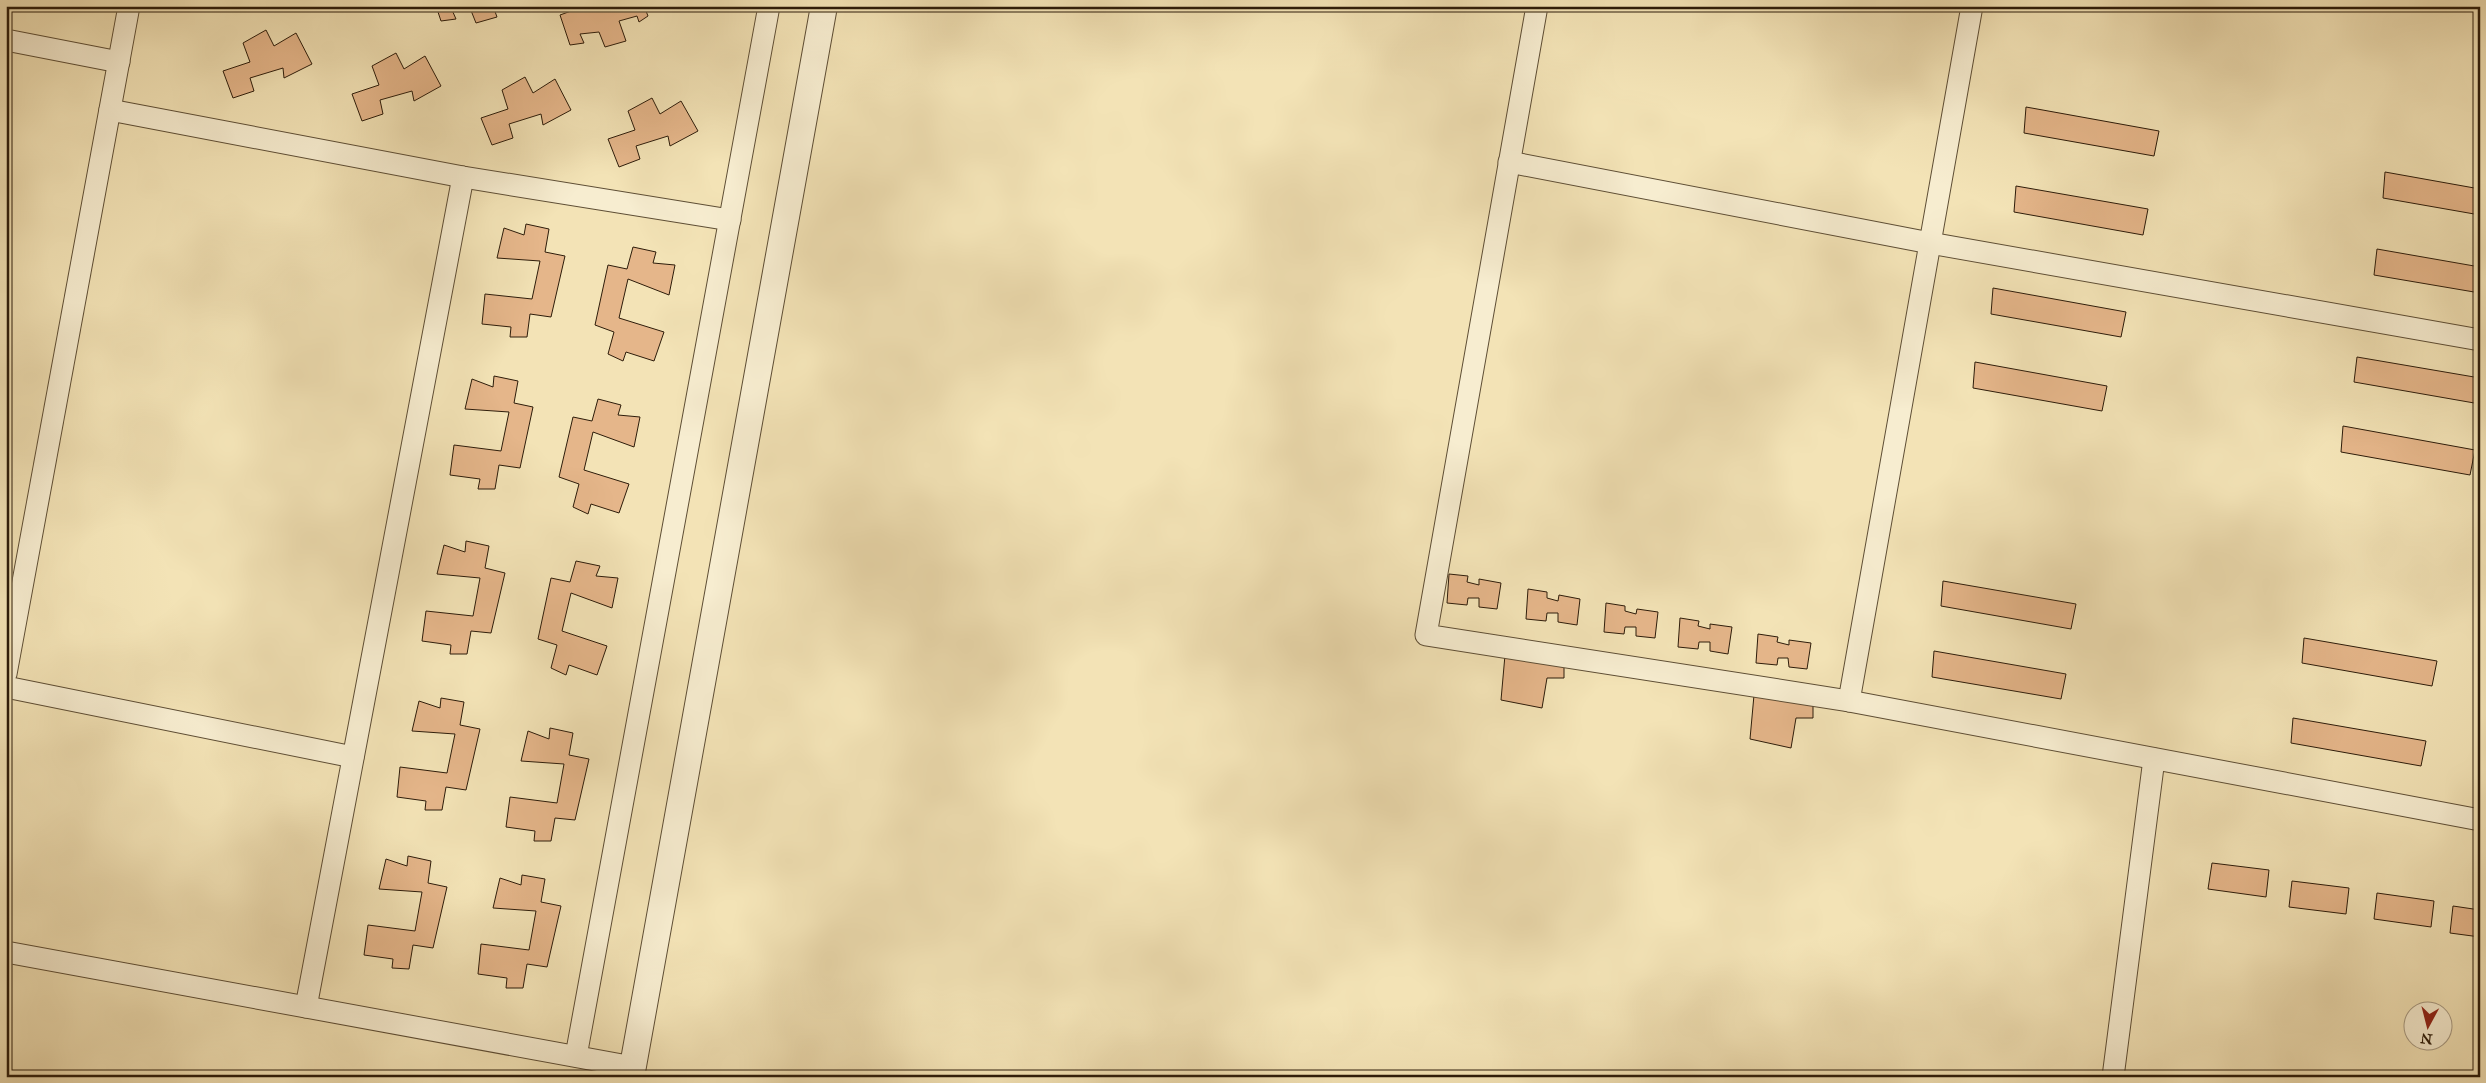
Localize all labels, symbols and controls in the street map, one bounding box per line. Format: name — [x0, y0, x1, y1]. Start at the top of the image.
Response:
north arrow — [2404, 1000, 2454, 1050]
text: N — [2419, 1029, 2433, 1048]

